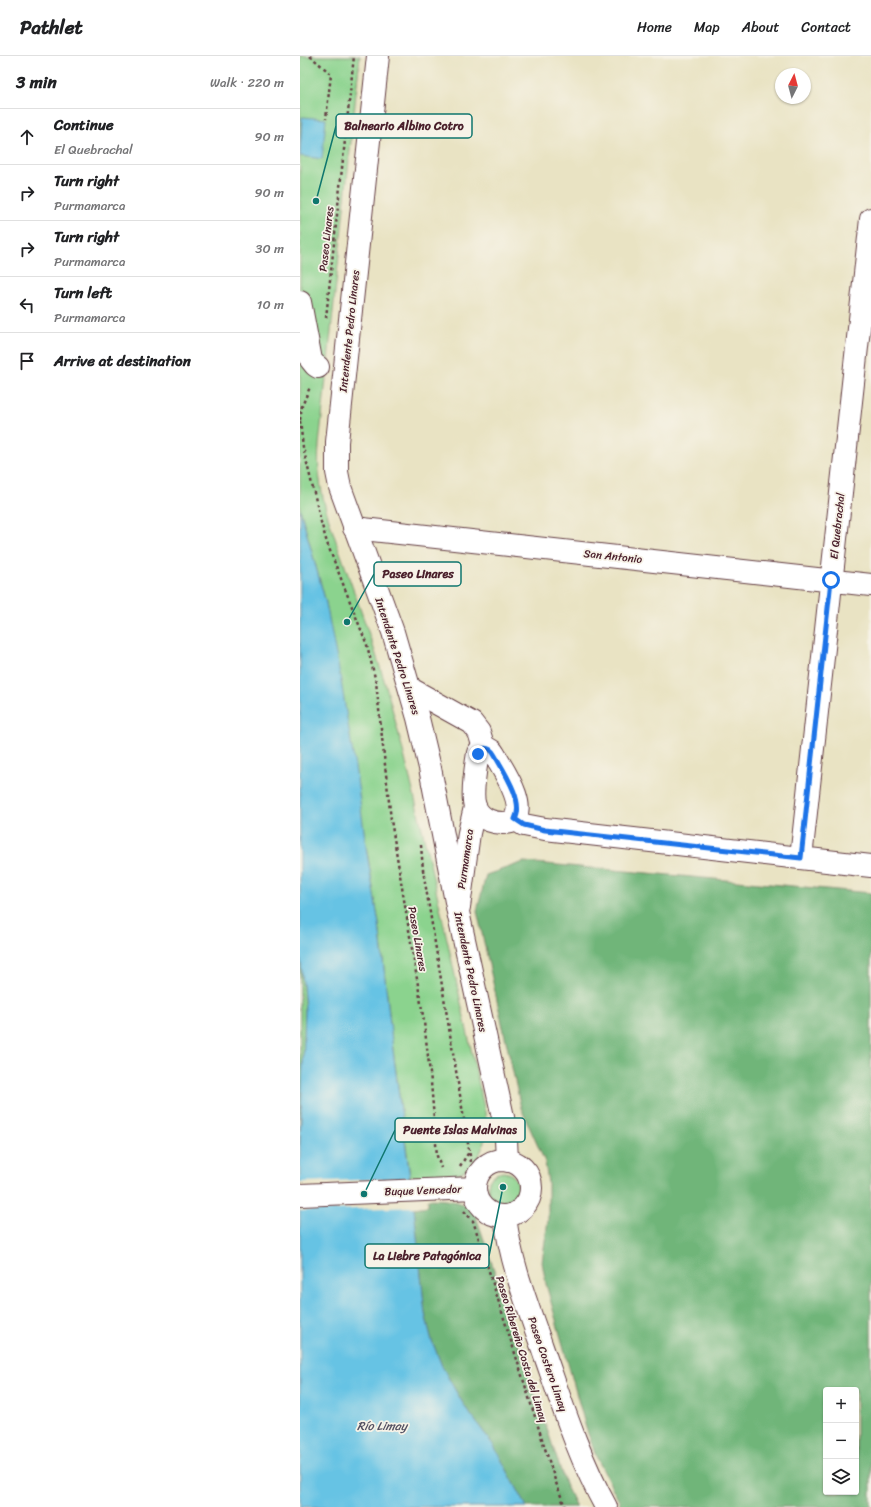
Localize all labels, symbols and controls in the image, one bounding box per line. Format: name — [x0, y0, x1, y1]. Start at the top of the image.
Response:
text: Pathlet — [20, 11, 83, 44]
text: Home — [637, 15, 672, 40]
text: Map — [694, 15, 720, 40]
text: About — [742, 15, 779, 40]
text: Contact — [801, 15, 851, 40]
text: 3 min — [16, 67, 57, 97]
north arrow — [775, 68, 811, 104]
text: Walk · 220 m — [210, 71, 284, 94]
text: Continue — [54, 112, 114, 138]
callout: Balneario Albino Cotro — [336, 114, 472, 138]
text: Balneario Albino Cotro — [344, 115, 464, 137]
text: 90 m — [254, 125, 284, 148]
icon: ahead — [16, 126, 38, 148]
text: El Quebrachal — [54, 138, 133, 161]
text: Turn right — [54, 168, 119, 194]
text: 90 m — [254, 181, 284, 204]
icon: right — [16, 182, 38, 204]
text: Purmamarca — [54, 194, 126, 217]
street label: Paseo Linares — [314, 204, 339, 273]
text: Turn right — [54, 224, 119, 250]
text: 30 m — [255, 237, 284, 260]
icon: right — [16, 238, 38, 260]
text: Purmamarca — [54, 250, 126, 273]
street label: Intendente Pedro Linares — [334, 268, 365, 394]
text: Turn left — [54, 280, 112, 306]
text: 10 m — [257, 293, 284, 316]
icon: left — [16, 294, 38, 316]
text: Purmamarca — [54, 306, 126, 329]
text: Arrive at destination — [54, 348, 191, 374]
icon: arrive — [16, 350, 38, 372]
street label: El Quebrachal — [825, 491, 851, 560]
street label: San Antonio — [583, 544, 644, 569]
callout: Paseo Linares — [374, 562, 461, 586]
text: Paseo Linares — [382, 563, 454, 585]
route start — [822, 571, 840, 589]
street label: Intendente Pedro Linares — [369, 594, 426, 718]
route end — [469, 745, 487, 763]
street label: Purmamarca — [452, 827, 479, 890]
street label: Paseo Linares — [402, 905, 433, 974]
street label: Intendente Pedro Linares — [448, 909, 493, 1035]
callout: Puente Islas Malvinas — [395, 1118, 525, 1142]
text: Puente Islas Malvinas — [403, 1119, 518, 1141]
street label: Buque Vencedor — [384, 1180, 463, 1201]
callout: La Liebre Patagónica — [365, 1244, 489, 1268]
text: La Liebre Patagónica — [373, 1245, 482, 1267]
street label: Paseo Ribereño Costa del Limay — [490, 1273, 553, 1425]
street label: Paseo Costero Limay — [522, 1314, 573, 1415]
map controls — [823, 1387, 859, 1495]
button: + — [823, 1387, 859, 1423]
water label: Río Limay — [357, 1415, 409, 1437]
button: − — [823, 1423, 859, 1459]
button: layers — [823, 1459, 859, 1495]

